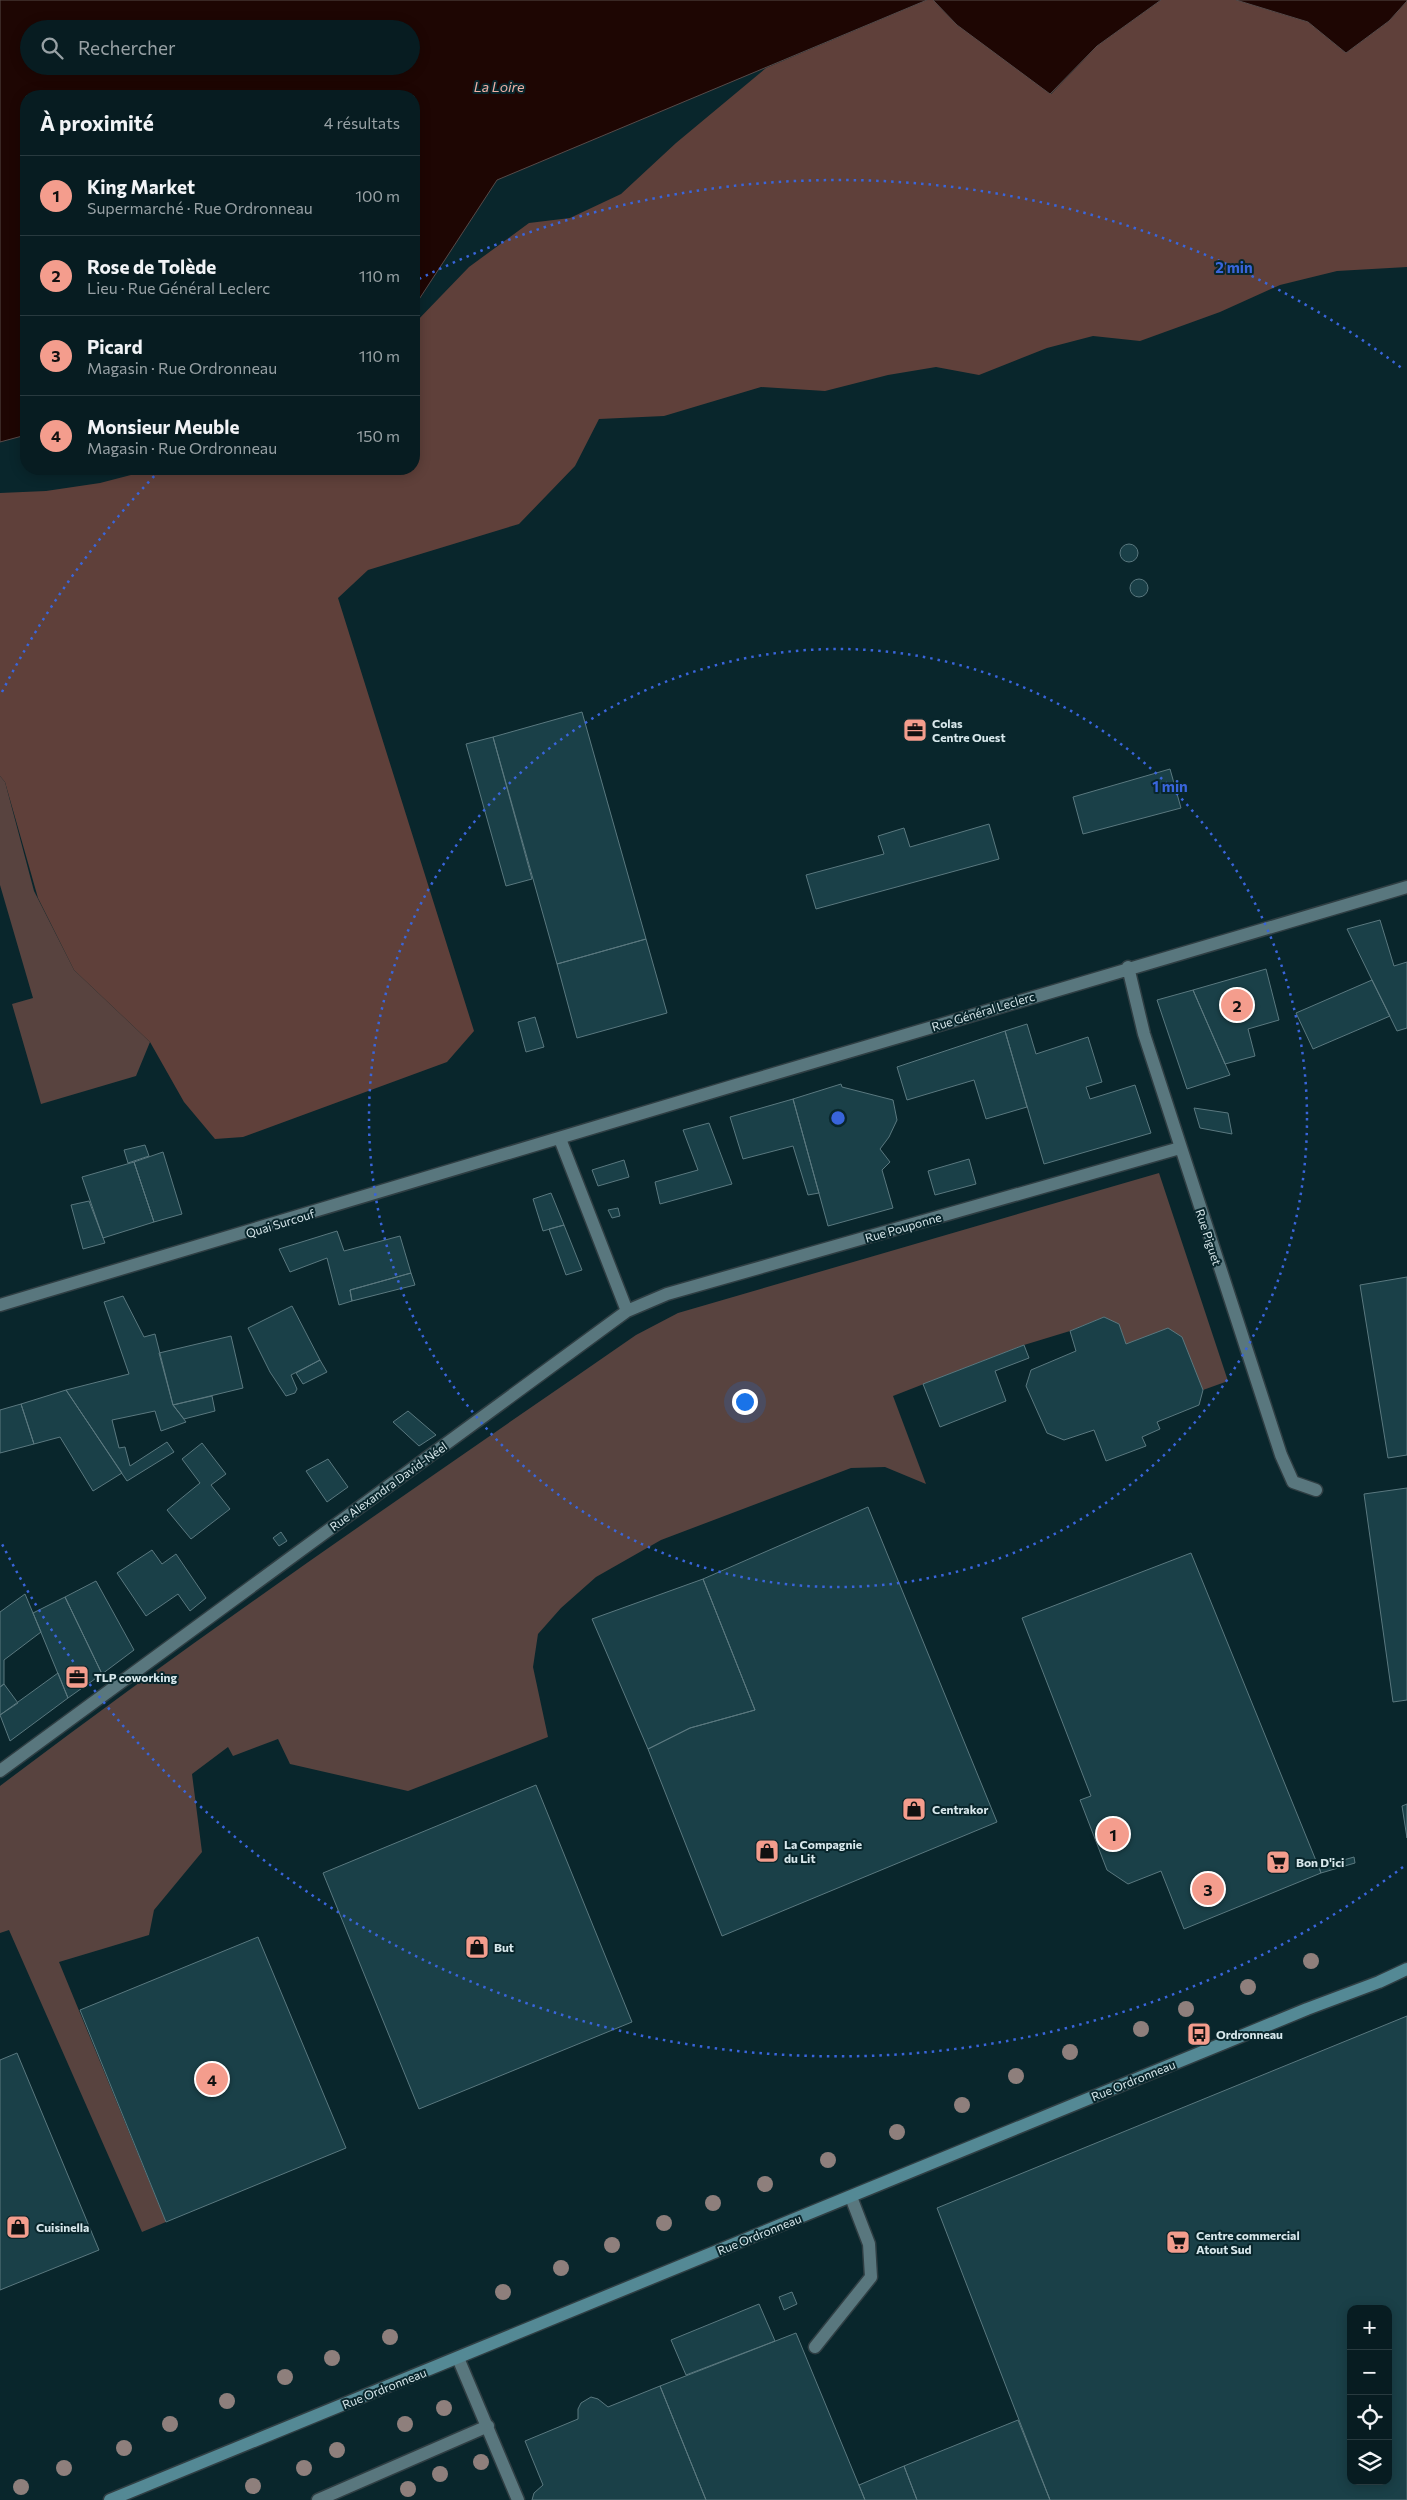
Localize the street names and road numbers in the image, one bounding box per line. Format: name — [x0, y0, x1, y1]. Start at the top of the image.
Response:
street label: Rue Général Leclerc — [930, 989, 1036, 1033]
street label: Quai Surcouf — [244, 1206, 316, 1240]
street label: Rue Piguet — [1193, 1207, 1225, 1267]
street label: Rue Pouponne — [863, 1209, 943, 1245]
street label: Rue Alexandra David-Néel — [327, 1439, 449, 1533]
street label: Rue Ordronneau — [1089, 2057, 1177, 2103]
street label: Rue Ordronneau — [715, 2211, 803, 2257]
street label: Rue Ordronneau — [340, 2365, 428, 2411]

